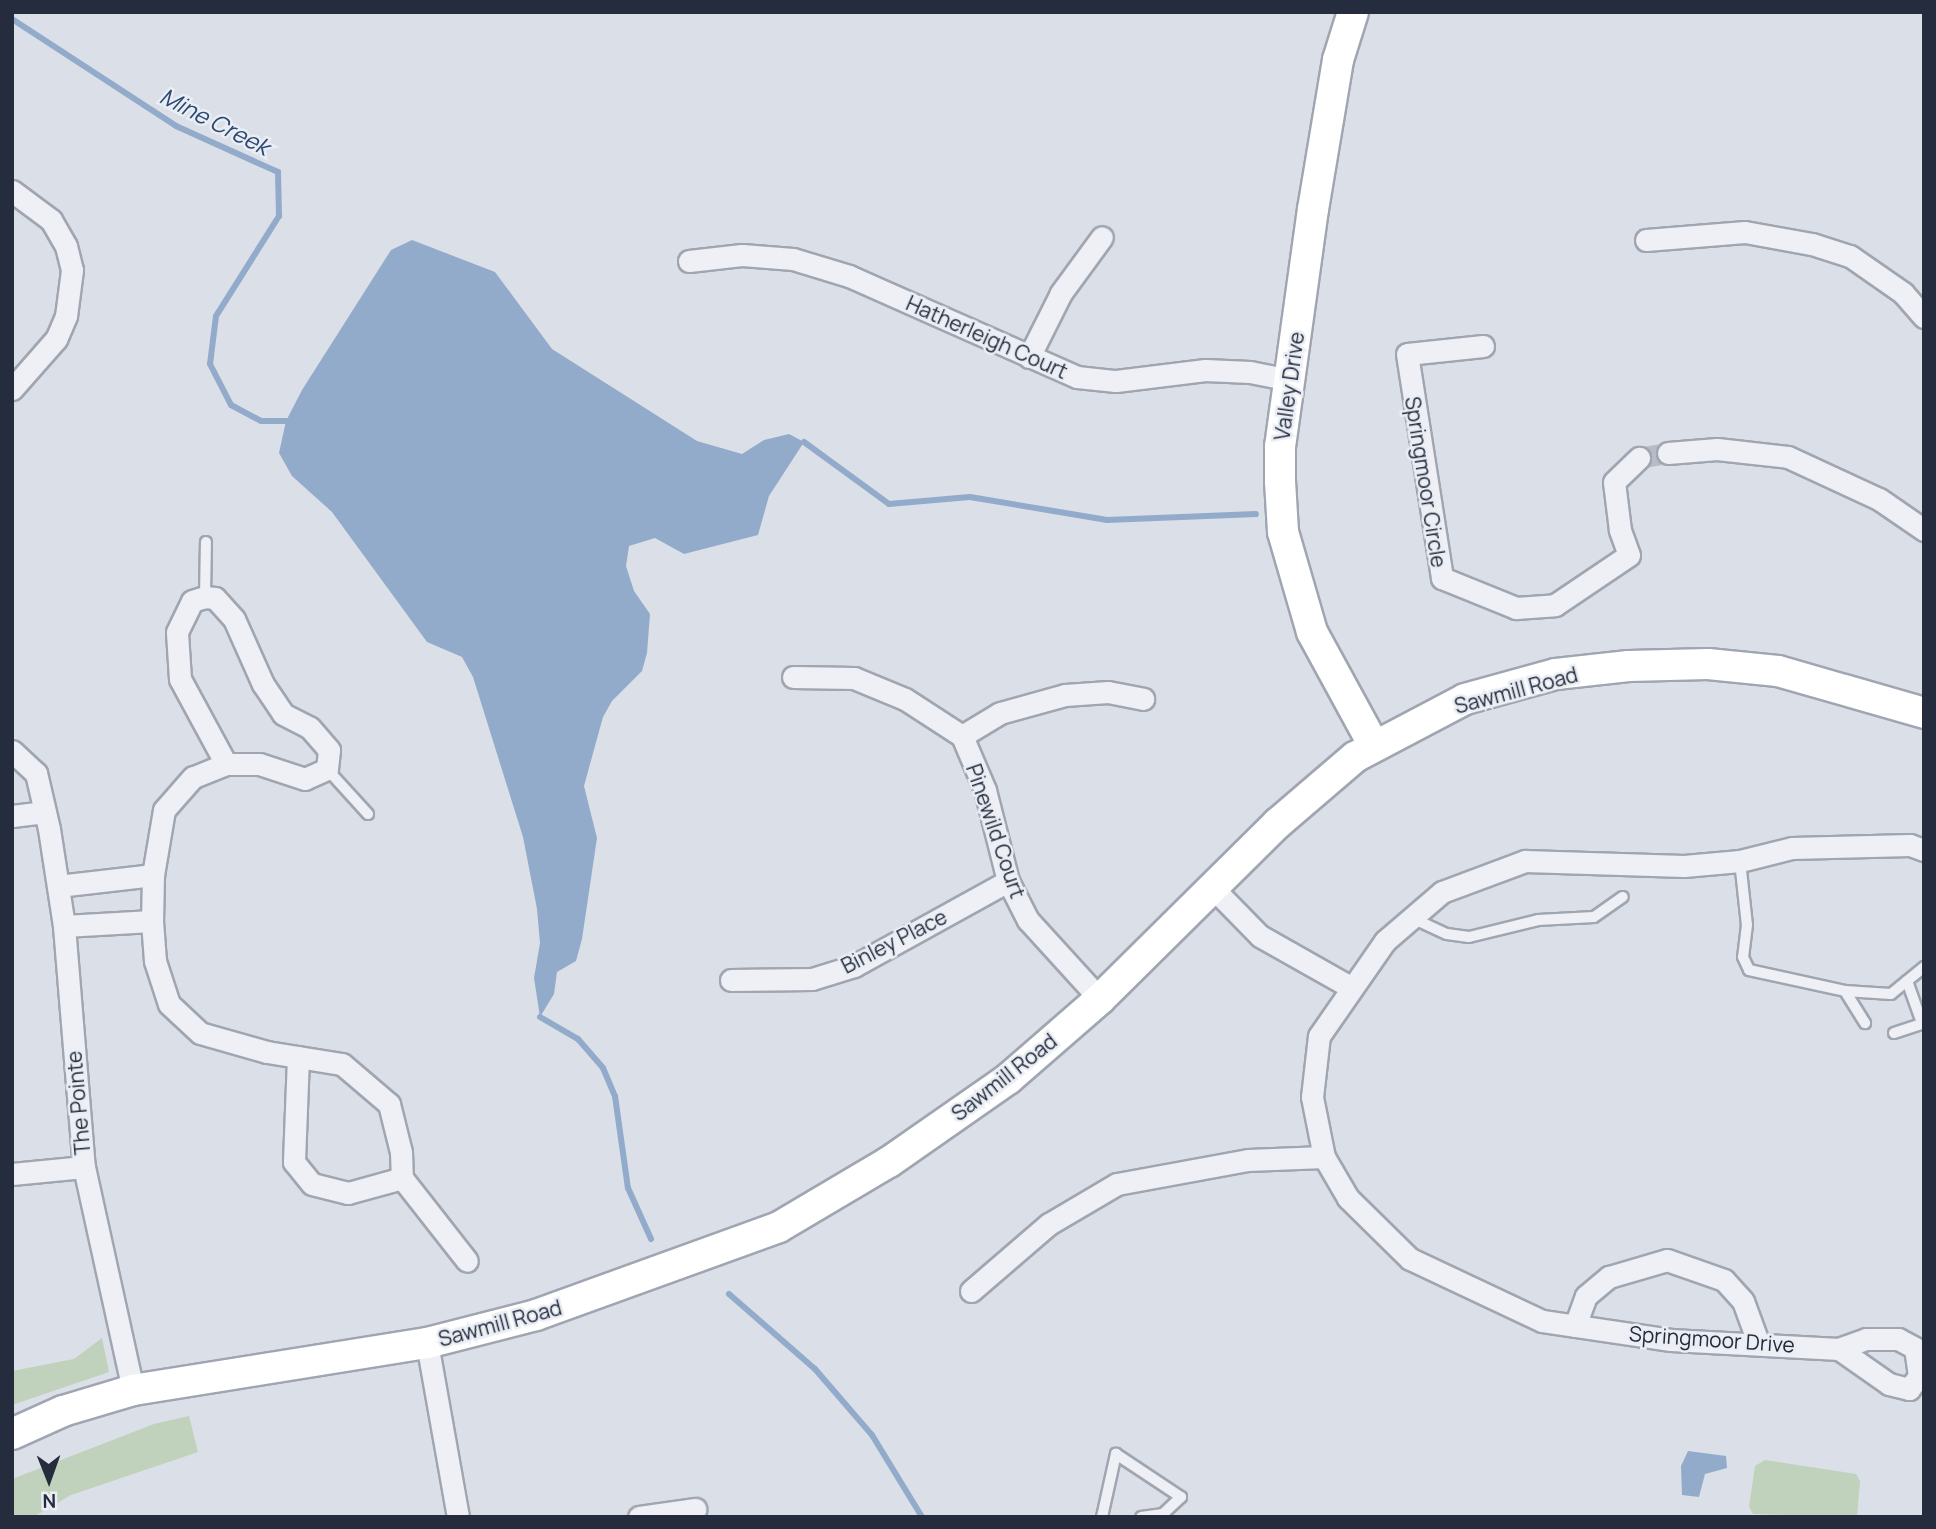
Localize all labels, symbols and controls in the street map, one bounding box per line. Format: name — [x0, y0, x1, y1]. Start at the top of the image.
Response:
water label: Mine Creek — [156, 82, 274, 160]
street label: Hatherleigh Court — [902, 290, 1072, 384]
street label: Valley Drive — [1269, 330, 1309, 442]
street label: Springmoor Circle — [1400, 395, 1452, 569]
street label: Sawmill Road — [1452, 661, 1580, 719]
street label: Pinewild Court — [961, 761, 1031, 901]
street label: Binley Place — [837, 904, 951, 978]
street label: Sawmill Road — [946, 1028, 1062, 1126]
street label: The Pointe — [61, 1050, 95, 1156]
street label: Sawmill Road — [436, 1294, 564, 1352]
street label: Springmoor Drive — [1628, 1321, 1796, 1357]
north arrow — [14, 1445, 84, 1515]
text: N — [42, 1488, 56, 1514]

